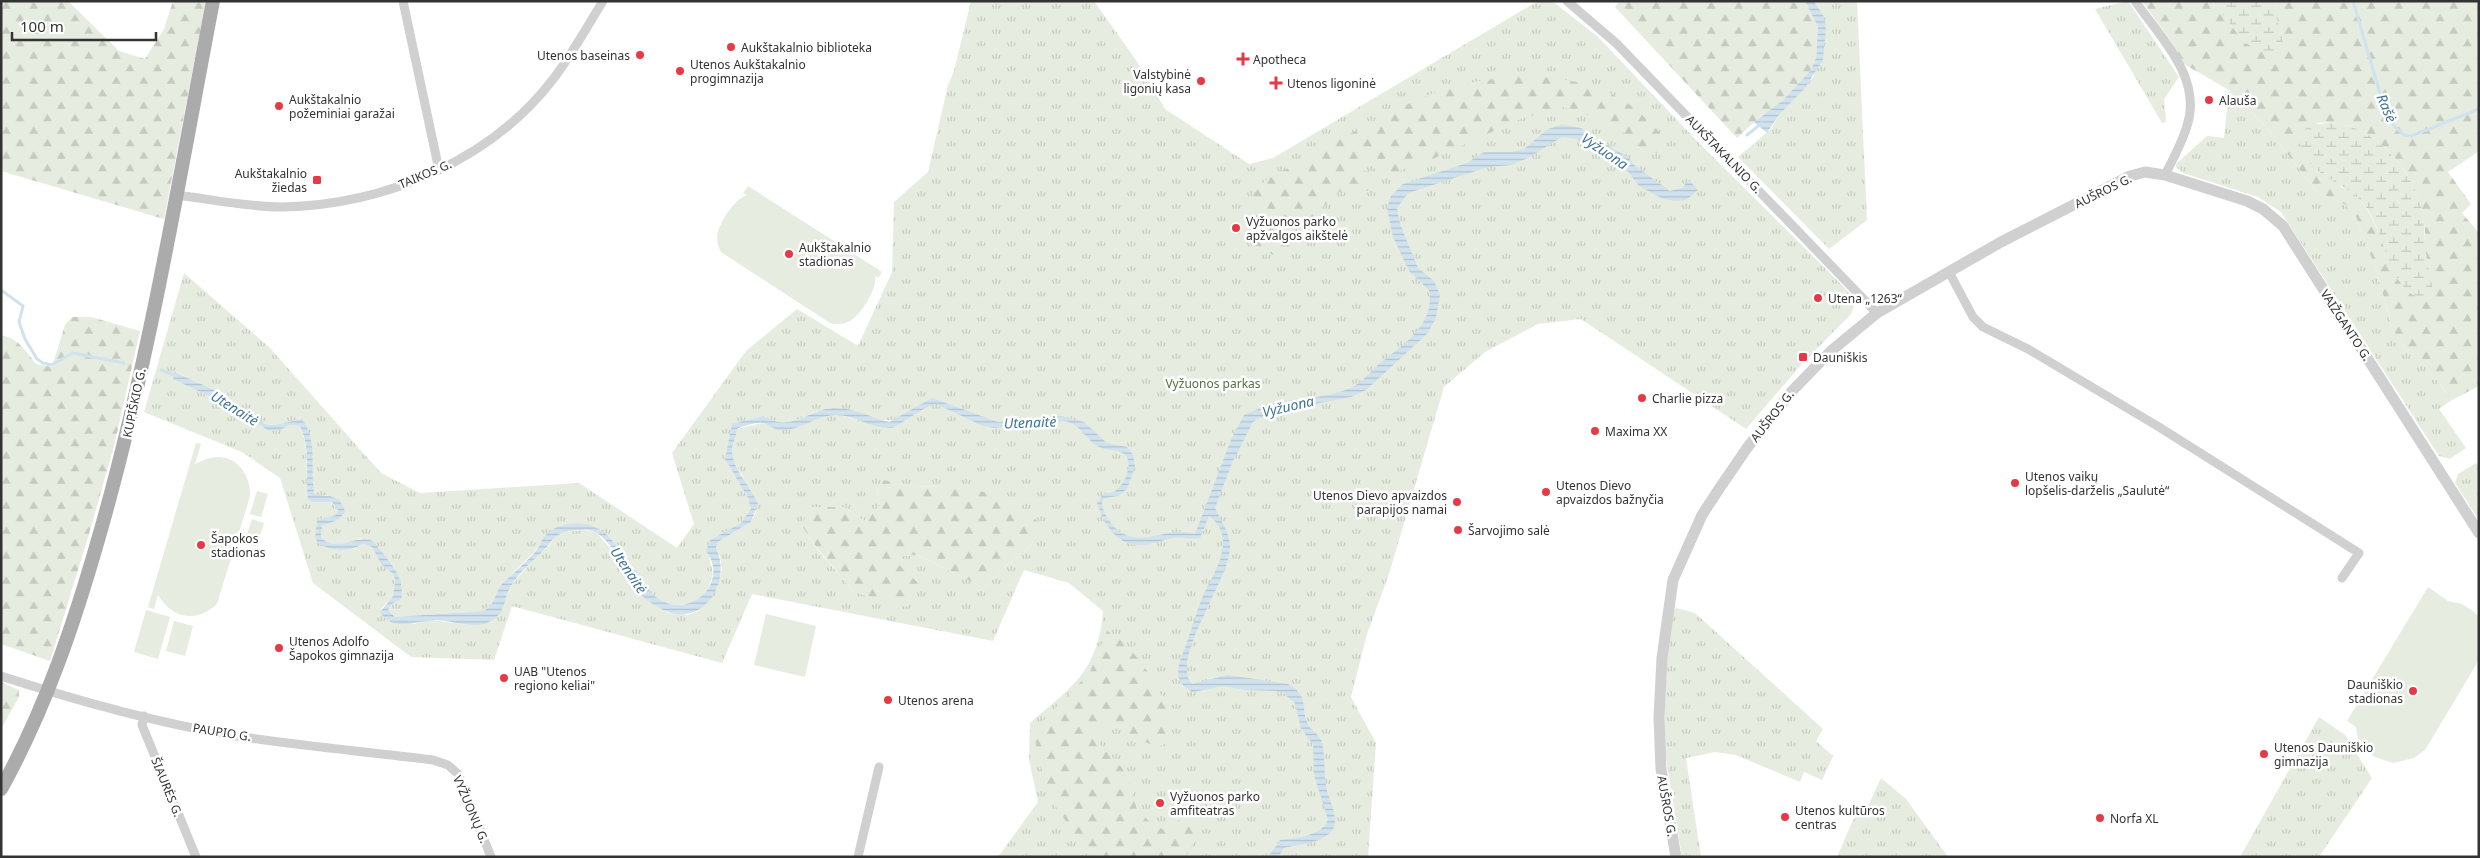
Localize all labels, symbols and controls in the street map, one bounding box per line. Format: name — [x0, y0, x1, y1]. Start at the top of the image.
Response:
scale bar — [12, 10, 156, 42]
text: 100 m — [20, 16, 64, 36]
place label: Aukštakalnio biblioteka — [741, 39, 872, 56]
marker: Aukštakalnio biblioteka — [725, 41, 737, 53]
place label: Utenos baseinas — [537, 47, 630, 64]
marker: Utenos baseinas — [634, 49, 646, 61]
place label: Apotheca — [1253, 51, 1306, 68]
marker: Apotheca — [1237, 53, 1249, 65]
place label: Utenos Aukštakalnio progimnazija — [690, 56, 806, 87]
marker: Utenos Aukštakalnio progimnazija — [674, 65, 686, 77]
place label: Valstybinė ligonių kasa — [1123, 66, 1191, 97]
marker: Valstybinė ligonių kasa — [1195, 75, 1207, 87]
place label: Utenos ligoninė — [1287, 75, 1376, 92]
marker: Utenos ligoninė — [1269, 76, 1283, 90]
place label: Aukštakalnio požeminiai garažai — [289, 91, 395, 122]
water label: Rašė — [2373, 91, 2401, 125]
place label: Alauša — [2219, 92, 2256, 109]
marker: Alauša — [2203, 94, 2215, 106]
marker: Aukštakalnio požeminiai garažai — [273, 100, 285, 112]
street label: AUKŠTAKALNIO G. — [1682, 111, 1766, 197]
water label: Vyžuona — [1578, 128, 1632, 174]
street label: TAIKOS G. — [396, 155, 454, 193]
place label: Aukštakalnio žiedas — [235, 165, 307, 196]
street label: AUŠROS G. — [2072, 170, 2134, 212]
marker: Aukštakalnio žiedas — [311, 174, 323, 186]
place label: Vyžuonos parko apžvalgos aikštelė — [1246, 213, 1348, 244]
marker: Vyžuonos parko apžvalgos aikštelė — [1230, 222, 1242, 234]
place label: Aukštakalnio stadionas — [799, 239, 871, 270]
marker: Aukštakalnio stadionas — [783, 248, 795, 260]
street label: VAIŽGANTO G. — [2317, 286, 2375, 364]
place label: Utena „1263“ — [1828, 290, 1903, 307]
marker: Utena „1263“ — [1812, 292, 1824, 304]
place label: Dauniškis — [1813, 349, 1868, 366]
marker: Dauniškis — [1797, 351, 1809, 363]
street label: KUPIŠKIO G. — [118, 367, 150, 439]
park label: Vyžuonos parkas — [1165, 375, 1261, 392]
water label: Utenaitė — [208, 386, 262, 430]
street label: AUŠROS G. — [1746, 387, 1798, 445]
place label: Charlie pizza — [1652, 390, 1723, 407]
water label: Vyžuona — [1260, 391, 1316, 421]
marker: Charlie pizza — [1636, 392, 1648, 404]
water label: Utenaitė — [1003, 412, 1057, 432]
place label: Maxima XX — [1605, 423, 1667, 440]
marker: Maxima XX — [1589, 425, 1601, 437]
place label: Utenos vaikų lopšelis-darželis „Saulutė“ — [2025, 468, 2170, 499]
place label: Utenos Dievo apvaizdos bažnyčia — [1556, 477, 1664, 508]
marker: Utenos vaikų lopšelis-darželis „Saulutė“ — [2009, 477, 2021, 489]
marker: Utenos Dievo apvaizdos bažnyčia — [1540, 486, 1552, 498]
place label: Utenos Dievo apvaizdos parapijos namai — [1313, 487, 1447, 518]
marker: Utenos Dievo apvaizdos parapijos namai — [1451, 496, 1463, 508]
place label: Šarvojimo salė — [1468, 522, 1550, 539]
marker: Šarvojimo salė — [1452, 524, 1464, 536]
place label: Šapokos stadionas — [211, 530, 266, 561]
marker: Šapokos stadionas — [195, 539, 207, 551]
water label: Utenaitė — [606, 543, 652, 597]
place label: Utenos Adolfo Šapokos gimnazija — [289, 633, 394, 664]
marker: Utenos Adolfo Šapokos gimnazija — [273, 642, 285, 654]
place label: UAB "Utenos regiono keliai" — [514, 663, 595, 694]
marker: UAB "Utenos regiono keliai" — [498, 672, 510, 684]
place label: Dauniškio stadionas — [2347, 676, 2403, 707]
marker: Dauniškio stadionas — [2407, 685, 2419, 697]
place label: Utenos arena — [898, 692, 974, 709]
marker: Utenos arena — [882, 694, 894, 706]
street label: PAUPIO G. — [192, 719, 252, 745]
place label: Utenos Dauniškio gimnazija — [2274, 739, 2373, 770]
marker: Utenos Dauniškio gimnazija — [2258, 748, 2270, 760]
street label: ŠIAURĖS G. — [147, 755, 187, 819]
street label: VYŽUONŲ G. — [449, 773, 493, 845]
street label: AUŠROS G. — [1653, 774, 1681, 838]
place label: Vyžuonos parko amfiteatras — [1170, 788, 1260, 819]
marker: Vyžuonos parko amfiteatras — [1154, 797, 1166, 809]
place label: Utenos kultūros centras — [1795, 802, 1885, 833]
place label: Norfa XL — [2110, 810, 2159, 827]
marker: Utenos kultūros centras — [1779, 811, 1791, 823]
marker: Norfa XL — [2094, 812, 2106, 824]

